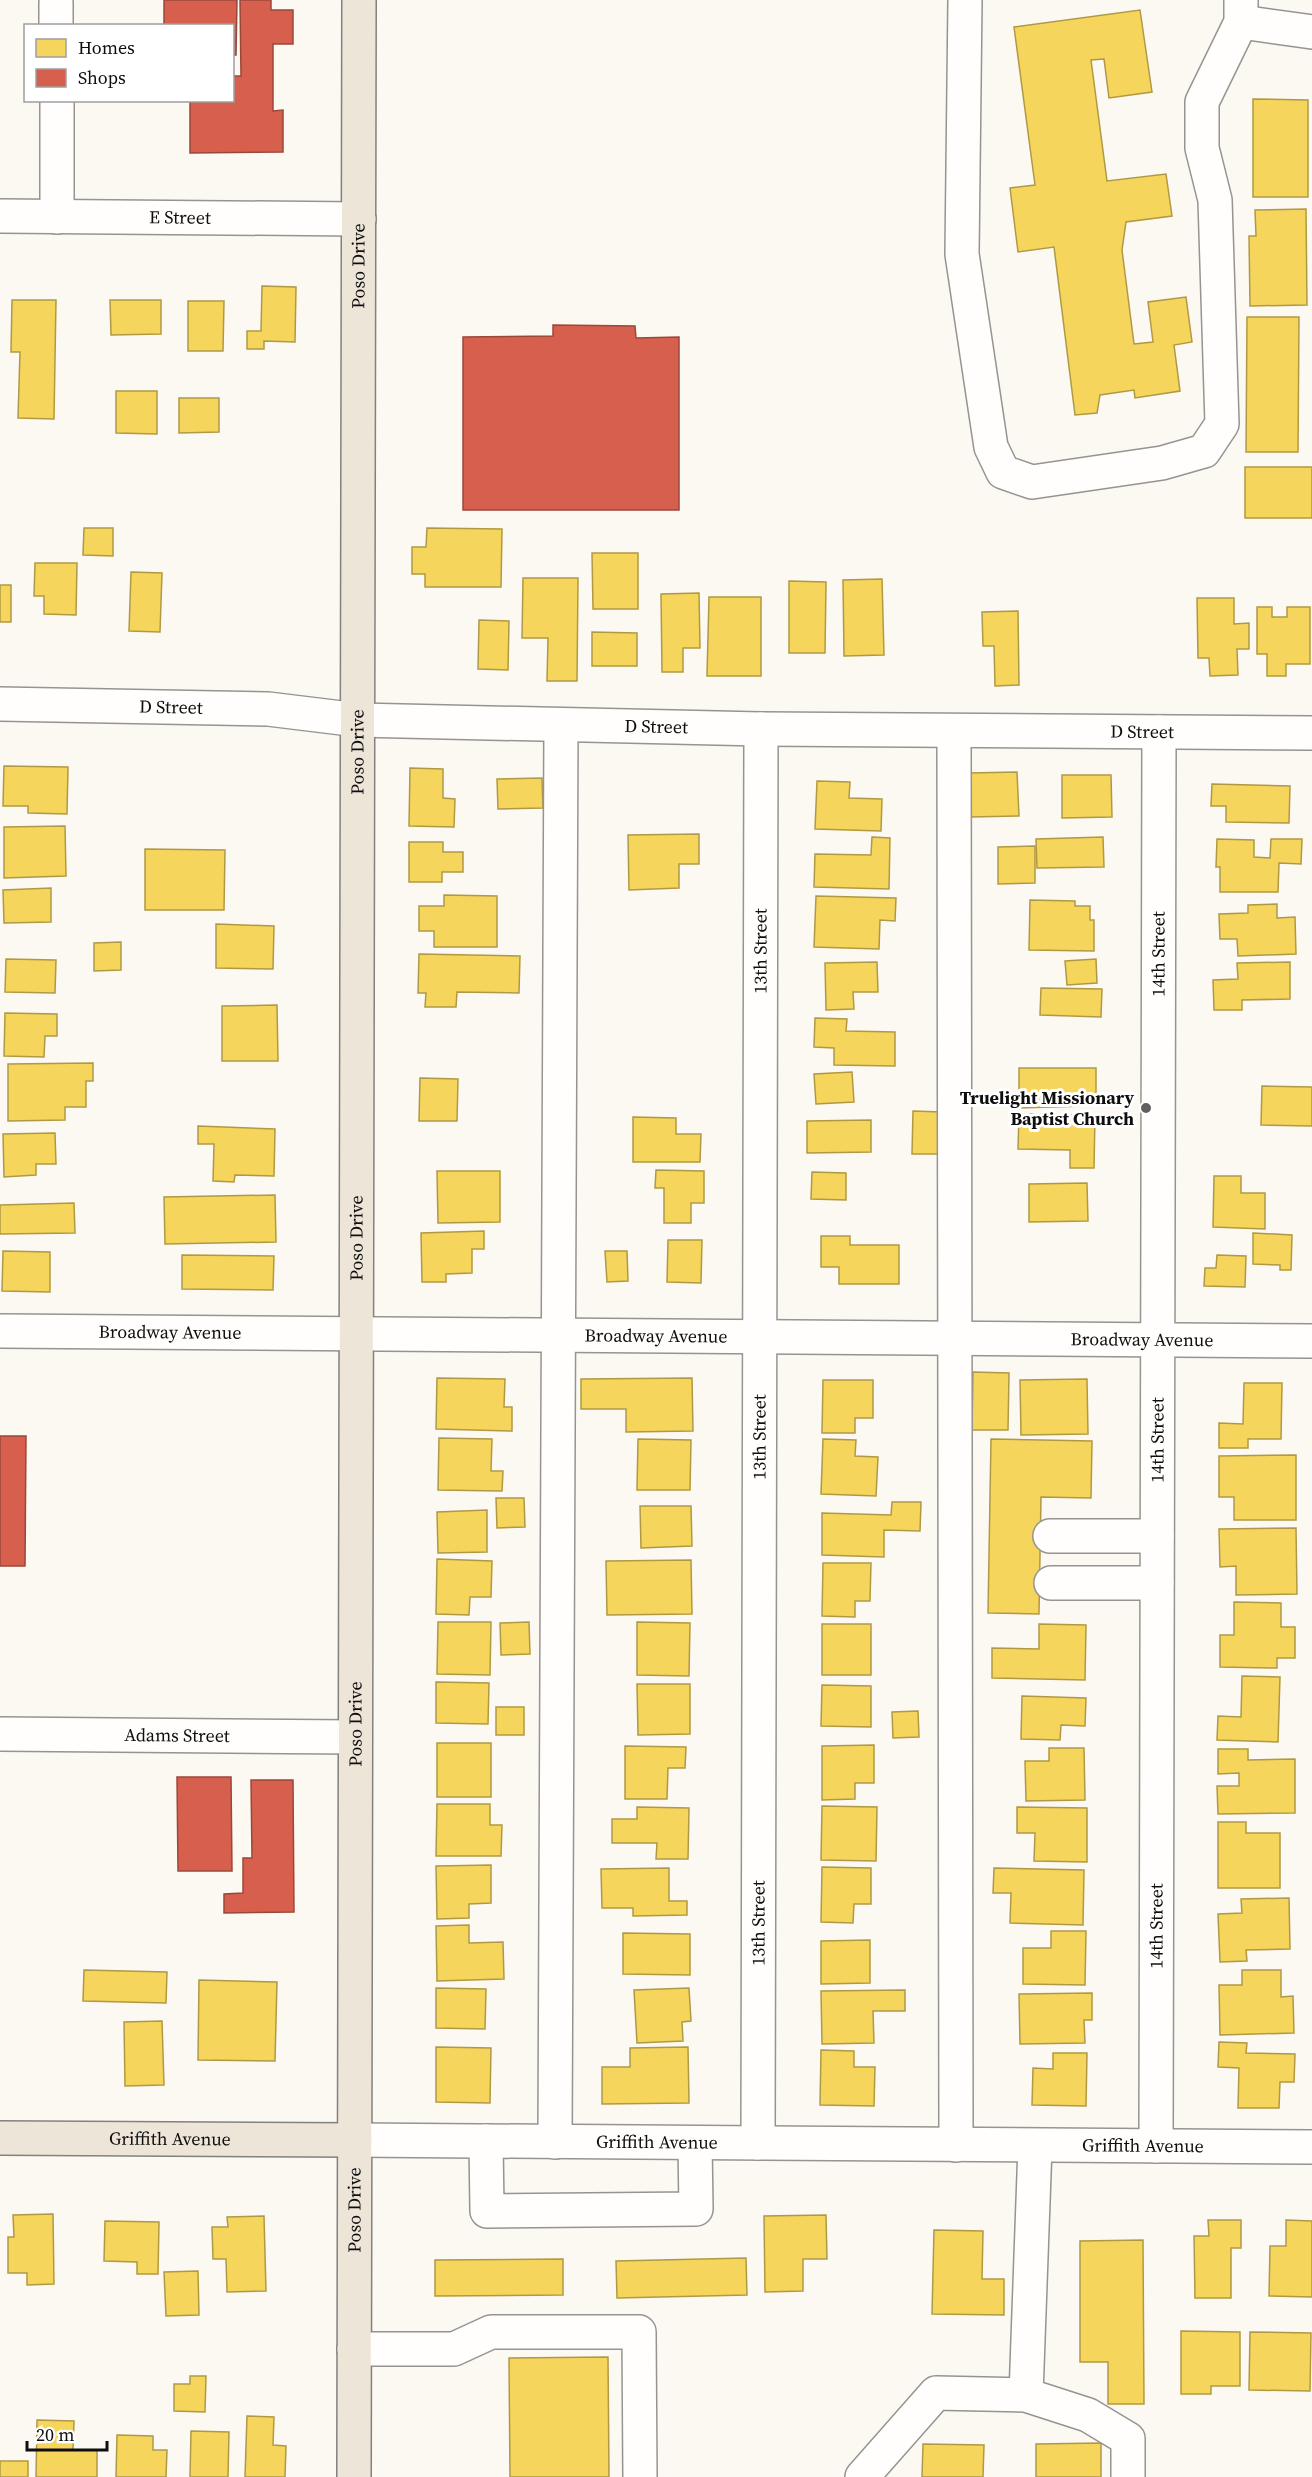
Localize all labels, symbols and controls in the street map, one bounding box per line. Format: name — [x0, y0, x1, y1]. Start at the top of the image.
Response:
legend — [24, 24, 234, 102]
text: Homes — [78, 35, 135, 60]
text: Shops — [78, 65, 126, 90]
street label: E Street — [149, 204, 211, 230]
street label: Poso Drive — [345, 223, 371, 309]
street label: D Street — [139, 694, 203, 720]
street label: Poso Drive — [344, 709, 370, 795]
street label: D Street — [624, 713, 688, 739]
street label: D Street — [1110, 719, 1174, 744]
street label: 13th Street — [747, 908, 773, 994]
street label: 14th Street — [1145, 911, 1171, 997]
place label: Truelight Missionary Baptist Church — [960, 1085, 1134, 1131]
marker: Truelight Missionary Baptist Church — [1139, 1101, 1153, 1115]
street label: Poso Drive — [343, 1195, 369, 1281]
street label: Broadway Avenue — [98, 1319, 242, 1345]
street label: Broadway Avenue — [584, 1322, 728, 1349]
street label: Broadway Avenue — [1070, 1326, 1214, 1352]
street label: 13th Street — [746, 1394, 772, 1480]
street label: 14th Street — [1144, 1397, 1170, 1483]
street label: Poso Drive — [342, 1681, 368, 1767]
street label: Adams Street — [124, 1722, 230, 1748]
street label: 13th Street — [745, 1880, 771, 1966]
street label: 14th Street — [1143, 1883, 1169, 1969]
street label: Griffith Avenue — [109, 2126, 231, 2151]
street label: Griffith Avenue — [596, 2129, 718, 2155]
street label: Griffith Avenue — [1082, 2132, 1204, 2158]
street label: Poso Drive — [341, 2167, 367, 2253]
scale bar — [27, 2414, 106, 2452]
text: 20 m — [36, 2422, 74, 2447]

